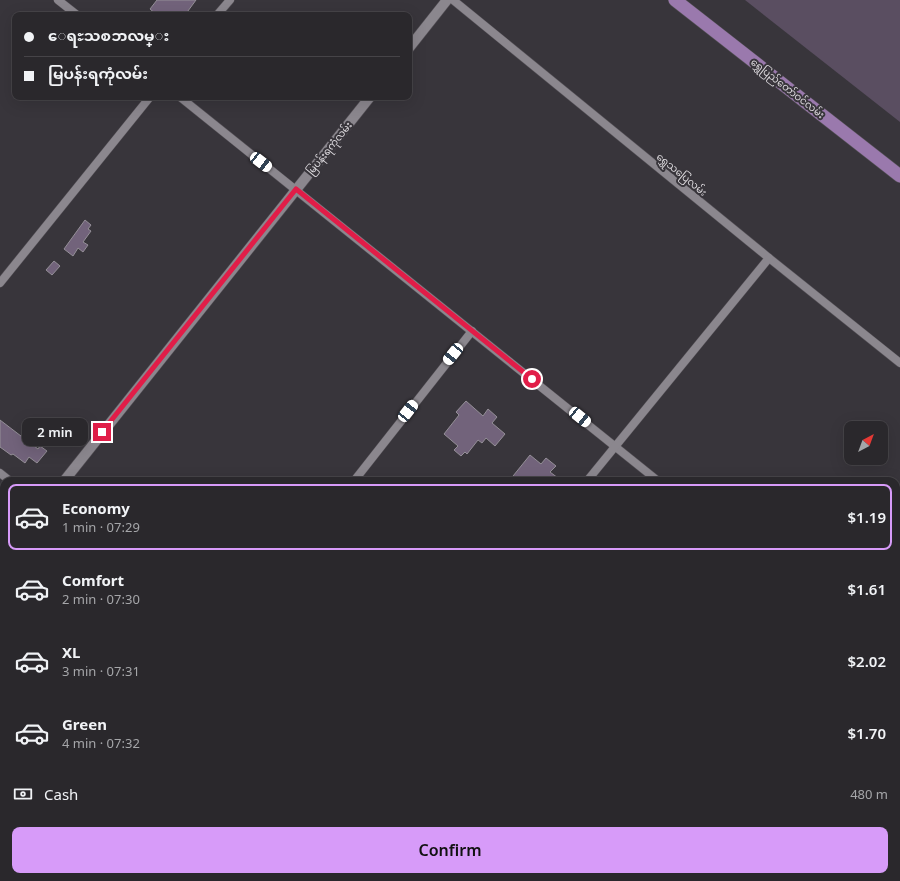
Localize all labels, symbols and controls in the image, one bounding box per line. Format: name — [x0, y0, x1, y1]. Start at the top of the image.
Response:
text: ေရႊသစၥာလမ္း — [48, 25, 169, 45]
street label: ရွှေပြည်တော်ဝင်လမ်း — [747, 55, 828, 123]
text: မြပန်းရကုံလမ်း — [48, 63, 148, 83]
street label: မြပန်းရကုံလမ်း — [303, 118, 356, 179]
street label: ရွှေသပြေလမ်း — [653, 149, 710, 200]
car — [248, 150, 274, 174]
car — [441, 341, 465, 367]
route start — [523, 370, 541, 388]
car — [396, 398, 420, 424]
car — [567, 405, 593, 429]
callout: 2 min — [22, 418, 88, 446]
north arrow — [844, 421, 888, 465]
map controls — [844, 421, 888, 465]
text: 2 min — [37, 423, 73, 441]
route end — [93, 423, 111, 441]
text: Economy — [62, 498, 130, 518]
icon: car — [14, 499, 50, 535]
text: $1.19 — [848, 507, 886, 527]
text: 1 min · 07:29 — [62, 518, 140, 536]
text: Comfort — [62, 570, 124, 590]
icon: car — [14, 571, 50, 607]
text: $1.61 — [848, 579, 886, 599]
text: 2 min · 07:30 — [62, 590, 140, 608]
text: XL — [62, 642, 80, 662]
icon: car — [14, 643, 50, 679]
text: $2.02 — [848, 651, 886, 671]
text: 3 min · 07:31 — [62, 662, 140, 680]
text: Green — [62, 714, 107, 734]
icon: car — [14, 715, 50, 751]
text: $1.70 — [848, 723, 886, 743]
text: 4 min · 07:32 — [62, 734, 140, 752]
icon: cash — [12, 783, 34, 805]
text: Cash — [44, 784, 78, 804]
text: 480 m — [850, 785, 888, 803]
button: Confirm — [12, 827, 888, 873]

